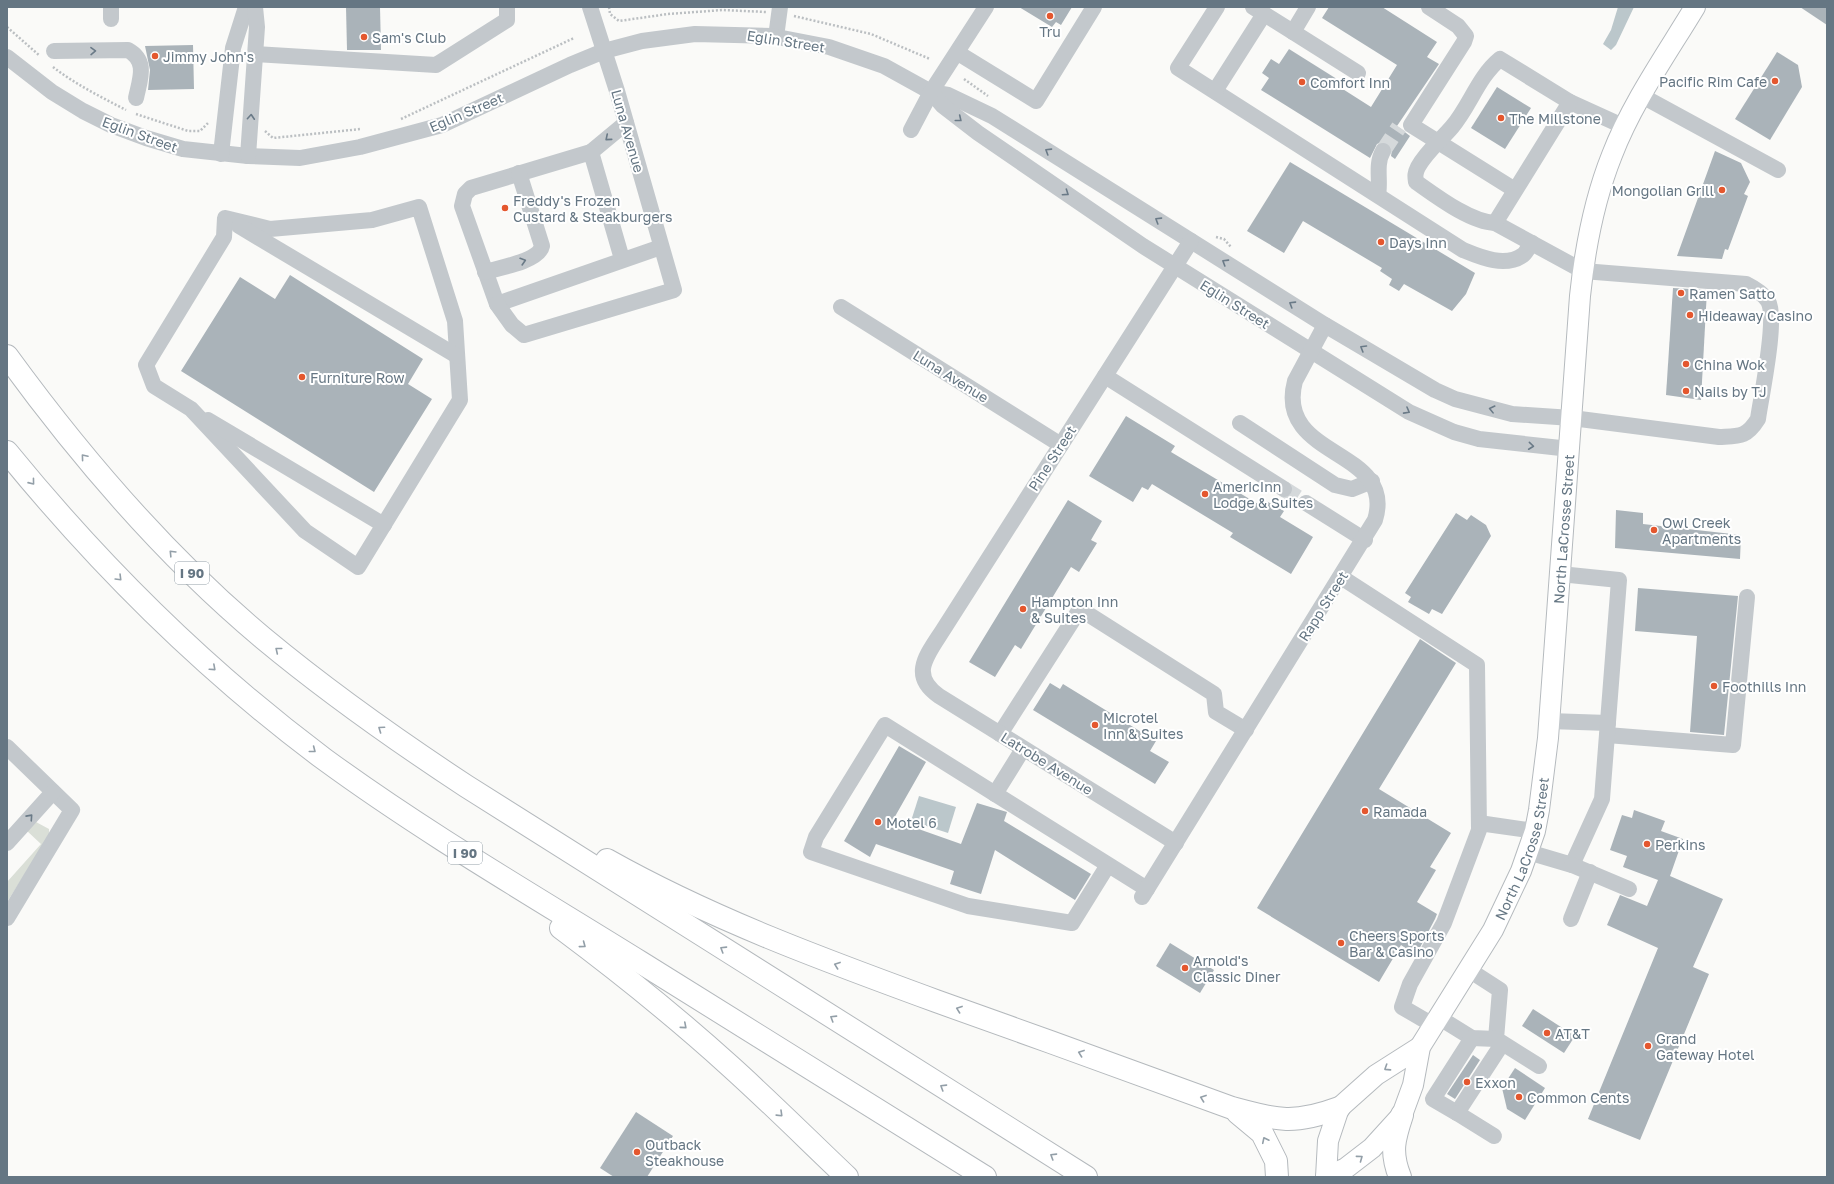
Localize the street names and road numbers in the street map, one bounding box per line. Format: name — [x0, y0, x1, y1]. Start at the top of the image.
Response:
street label: Eglin Street — [746, 26, 826, 56]
street label: Luna Avenue — [608, 88, 648, 174]
street label: Eglin Street — [426, 89, 506, 135]
street label: Eglin Street — [100, 113, 180, 155]
street label: Eglin Street — [1197, 276, 1273, 332]
street label: Luna Avenue — [910, 346, 992, 406]
street label: Pine Street — [1025, 422, 1079, 494]
street label: North LaCrosse Street — [1549, 454, 1577, 604]
road number: I 90 — [175, 562, 209, 584]
street label: Rapp Street — [1295, 568, 1351, 644]
street label: Latrobe Avenue — [998, 728, 1096, 798]
street label: North LaCrosse Street — [1491, 776, 1552, 923]
road number: I 90 — [448, 842, 482, 864]

